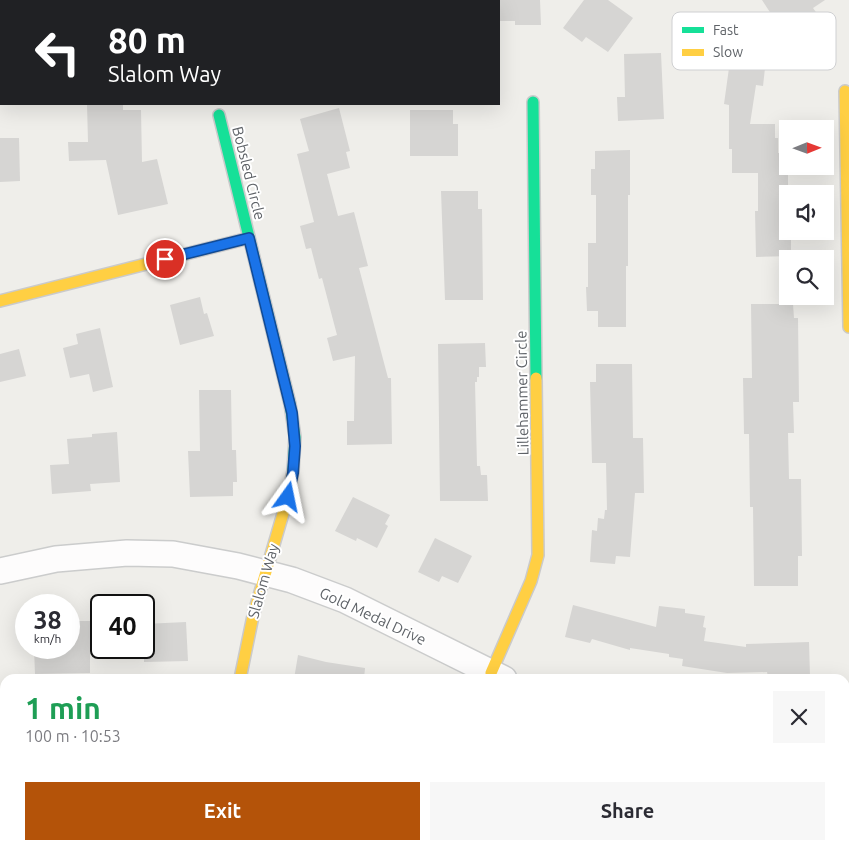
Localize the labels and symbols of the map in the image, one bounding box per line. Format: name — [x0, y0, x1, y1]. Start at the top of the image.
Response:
legend — [672, 12, 836, 70]
text: Fast — [713, 22, 739, 38]
text: Slow — [713, 44, 743, 60]
north arrow — [779, 120, 834, 175]
street label: Bobsled Circle — [229, 125, 269, 221]
pin — [144, 238, 186, 280]
street label: Lillehammer Circle — [512, 331, 532, 455]
position arrow — [261, 470, 313, 522]
street label: Slalom Way — [244, 542, 282, 620]
street label: Gold Medal Drive — [317, 584, 429, 648]
speed limit sign: 40 — [90, 594, 155, 659]

